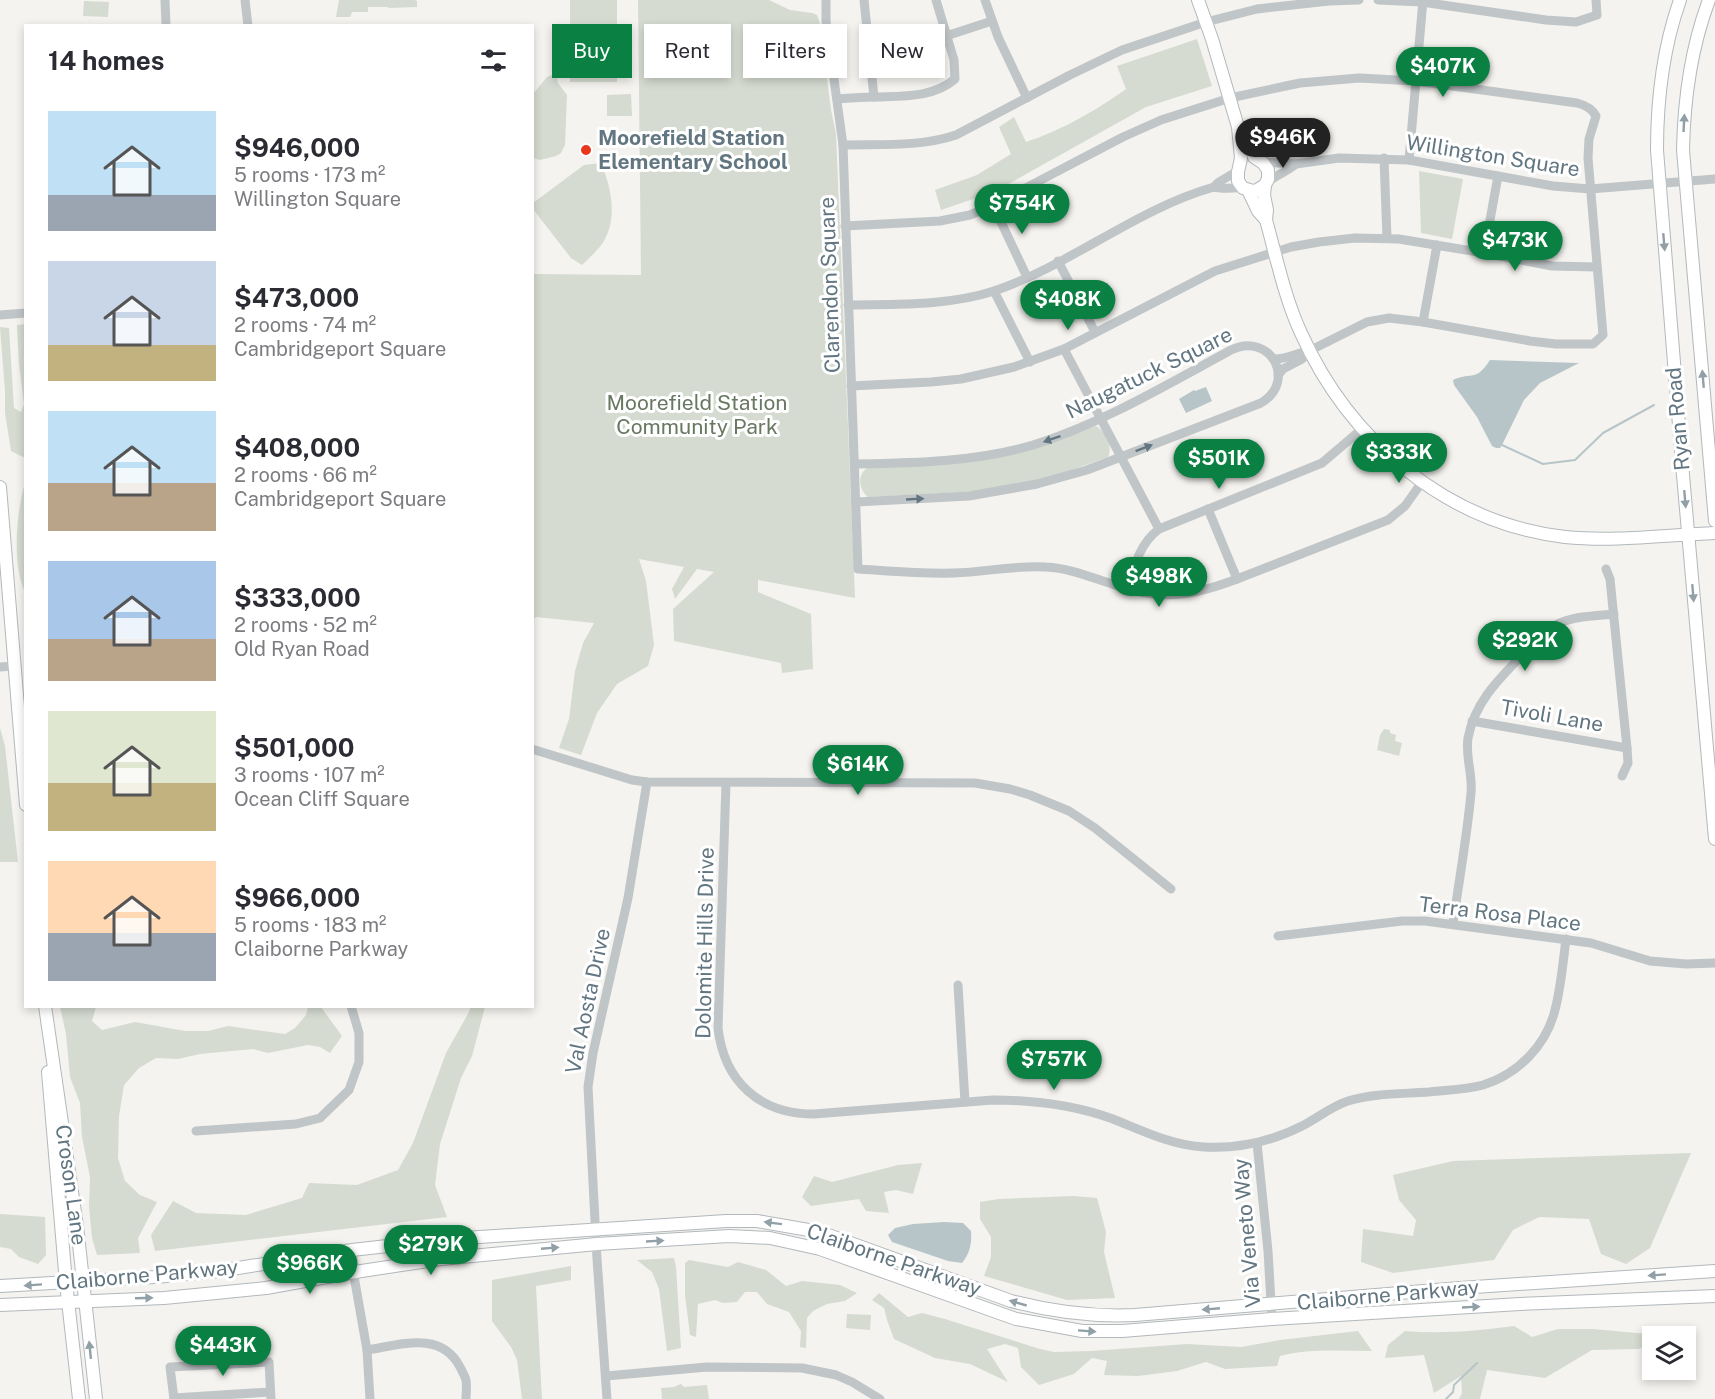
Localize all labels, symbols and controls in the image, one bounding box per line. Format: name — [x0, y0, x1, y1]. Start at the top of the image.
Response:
chip: Buy — [552, 24, 632, 78]
chip: Rent — [644, 24, 731, 78]
chip: Filters — [743, 24, 847, 78]
chip: New — [859, 24, 945, 78]
icon: filters — [477, 44, 510, 77]
text: 14 homes — [48, 45, 164, 76]
pin: $407K — [1401, 47, 1485, 98]
text: $407K — [1410, 54, 1476, 78]
one-way arrow — [1679, 114, 1688, 133]
pin: $946K — [1241, 118, 1325, 169]
place label: Moorefield Station Elementary School — [598, 125, 788, 174]
text: $946K — [1249, 125, 1317, 149]
street label: Willington Square — [1404, 129, 1582, 182]
text: $946,000 — [234, 132, 360, 163]
icon: home — [96, 135, 168, 207]
marker: Moorefield Station Elementary School — [579, 143, 593, 157]
text: 5 rooms · 173 m² — [234, 163, 385, 187]
pin: $754K — [980, 184, 1064, 235]
text: Willington Square — [234, 187, 401, 211]
text: $754K — [988, 191, 1056, 215]
street label: Clarendon Square — [814, 196, 845, 374]
pin: $473K — [1473, 221, 1557, 272]
text: $473K — [1482, 228, 1548, 252]
one-way arrow — [1659, 233, 1669, 252]
pin: $408K — [1026, 280, 1110, 331]
text: $473,000 — [234, 282, 359, 313]
icon: home — [96, 285, 168, 357]
text: $408K — [1034, 287, 1102, 311]
text: 2 rooms · 74 m² — [234, 313, 376, 337]
street label: Naugatuck Square — [1061, 321, 1236, 424]
text: Cambridgeport Square — [234, 337, 446, 361]
street label: Ryan Road — [1661, 366, 1694, 472]
one-way arrow — [1698, 370, 1708, 389]
park label: Moorefield Station Community Park — [607, 390, 787, 439]
text: $408,000 — [234, 432, 360, 463]
pin: $333K — [1357, 433, 1441, 484]
one-way arrow — [1042, 434, 1060, 444]
icon: home — [96, 435, 168, 507]
pin: $501K — [1177, 439, 1261, 490]
text: $333K — [1365, 440, 1433, 464]
one-way arrow — [1136, 442, 1154, 452]
text: $501K — [1188, 446, 1250, 470]
text: 2 rooms · 66 m² — [234, 463, 377, 487]
text: Cambridgeport Square — [234, 487, 446, 511]
one-way arrow — [1680, 490, 1690, 509]
one-way arrow — [905, 494, 924, 503]
pin: $498K — [1117, 557, 1201, 608]
text: $498K — [1125, 564, 1193, 588]
text: $333,000 — [234, 582, 361, 613]
one-way arrow — [1688, 583, 1698, 602]
icon: home — [96, 585, 168, 657]
text: 2 rooms · 52 m² — [234, 613, 377, 637]
pin: $292K — [1483, 621, 1567, 672]
text: $292K — [1492, 628, 1558, 652]
text: Old Ryan Road — [234, 637, 370, 661]
street label: Tivoli Lane — [1499, 694, 1605, 737]
text: $501,000 — [234, 732, 354, 763]
icon: home — [96, 735, 168, 807]
pin: $614K — [816, 745, 900, 796]
text: $614K — [827, 752, 889, 776]
text: 3 rooms · 107 m² — [234, 763, 385, 787]
text: Ocean Cliff Square — [234, 787, 410, 811]
street label: Dolomite Hills Drive — [690, 847, 719, 1039]
text: $966,000 — [234, 882, 360, 913]
icon: home — [96, 885, 168, 957]
street label: Terra Rosa Place — [1418, 891, 1583, 936]
text: 5 rooms · 183 m² — [234, 913, 386, 937]
street label: Val Aosta Drive — [560, 926, 615, 1076]
text: Claiborne Parkway — [234, 937, 408, 961]
pin: $757K — [1012, 1040, 1096, 1091]
text: $757K — [1021, 1047, 1087, 1071]
street label: Croson Lane — [51, 1123, 92, 1247]
street label: Via Veneto Way — [1228, 1157, 1265, 1309]
street label: Claiborne Parkway — [804, 1218, 985, 1301]
one-way arrow — [763, 1219, 782, 1228]
pin: $279K — [389, 1225, 473, 1276]
text: $279K — [398, 1232, 464, 1256]
one-way arrow — [646, 1236, 665, 1245]
one-way arrow — [541, 1243, 560, 1253]
pin: $966K — [268, 1244, 352, 1295]
text: $966K — [276, 1251, 344, 1275]
street label: Claiborne Parkway — [55, 1254, 239, 1295]
one-way arrow — [1647, 1270, 1666, 1280]
street label: Claiborne Parkway — [1296, 1274, 1480, 1315]
one-way arrow — [24, 1280, 43, 1290]
one-way arrow — [134, 1294, 153, 1303]
one-way arrow — [1008, 1297, 1027, 1307]
one-way arrow — [1461, 1303, 1480, 1312]
one-way arrow — [1201, 1304, 1220, 1314]
pin: $443K — [181, 1326, 265, 1377]
one-way arrow — [1078, 1326, 1097, 1336]
map controls — [1642, 1326, 1696, 1380]
button: layers — [1642, 1326, 1696, 1380]
text: $443K — [189, 1333, 257, 1357]
one-way arrow — [85, 1340, 95, 1359]

